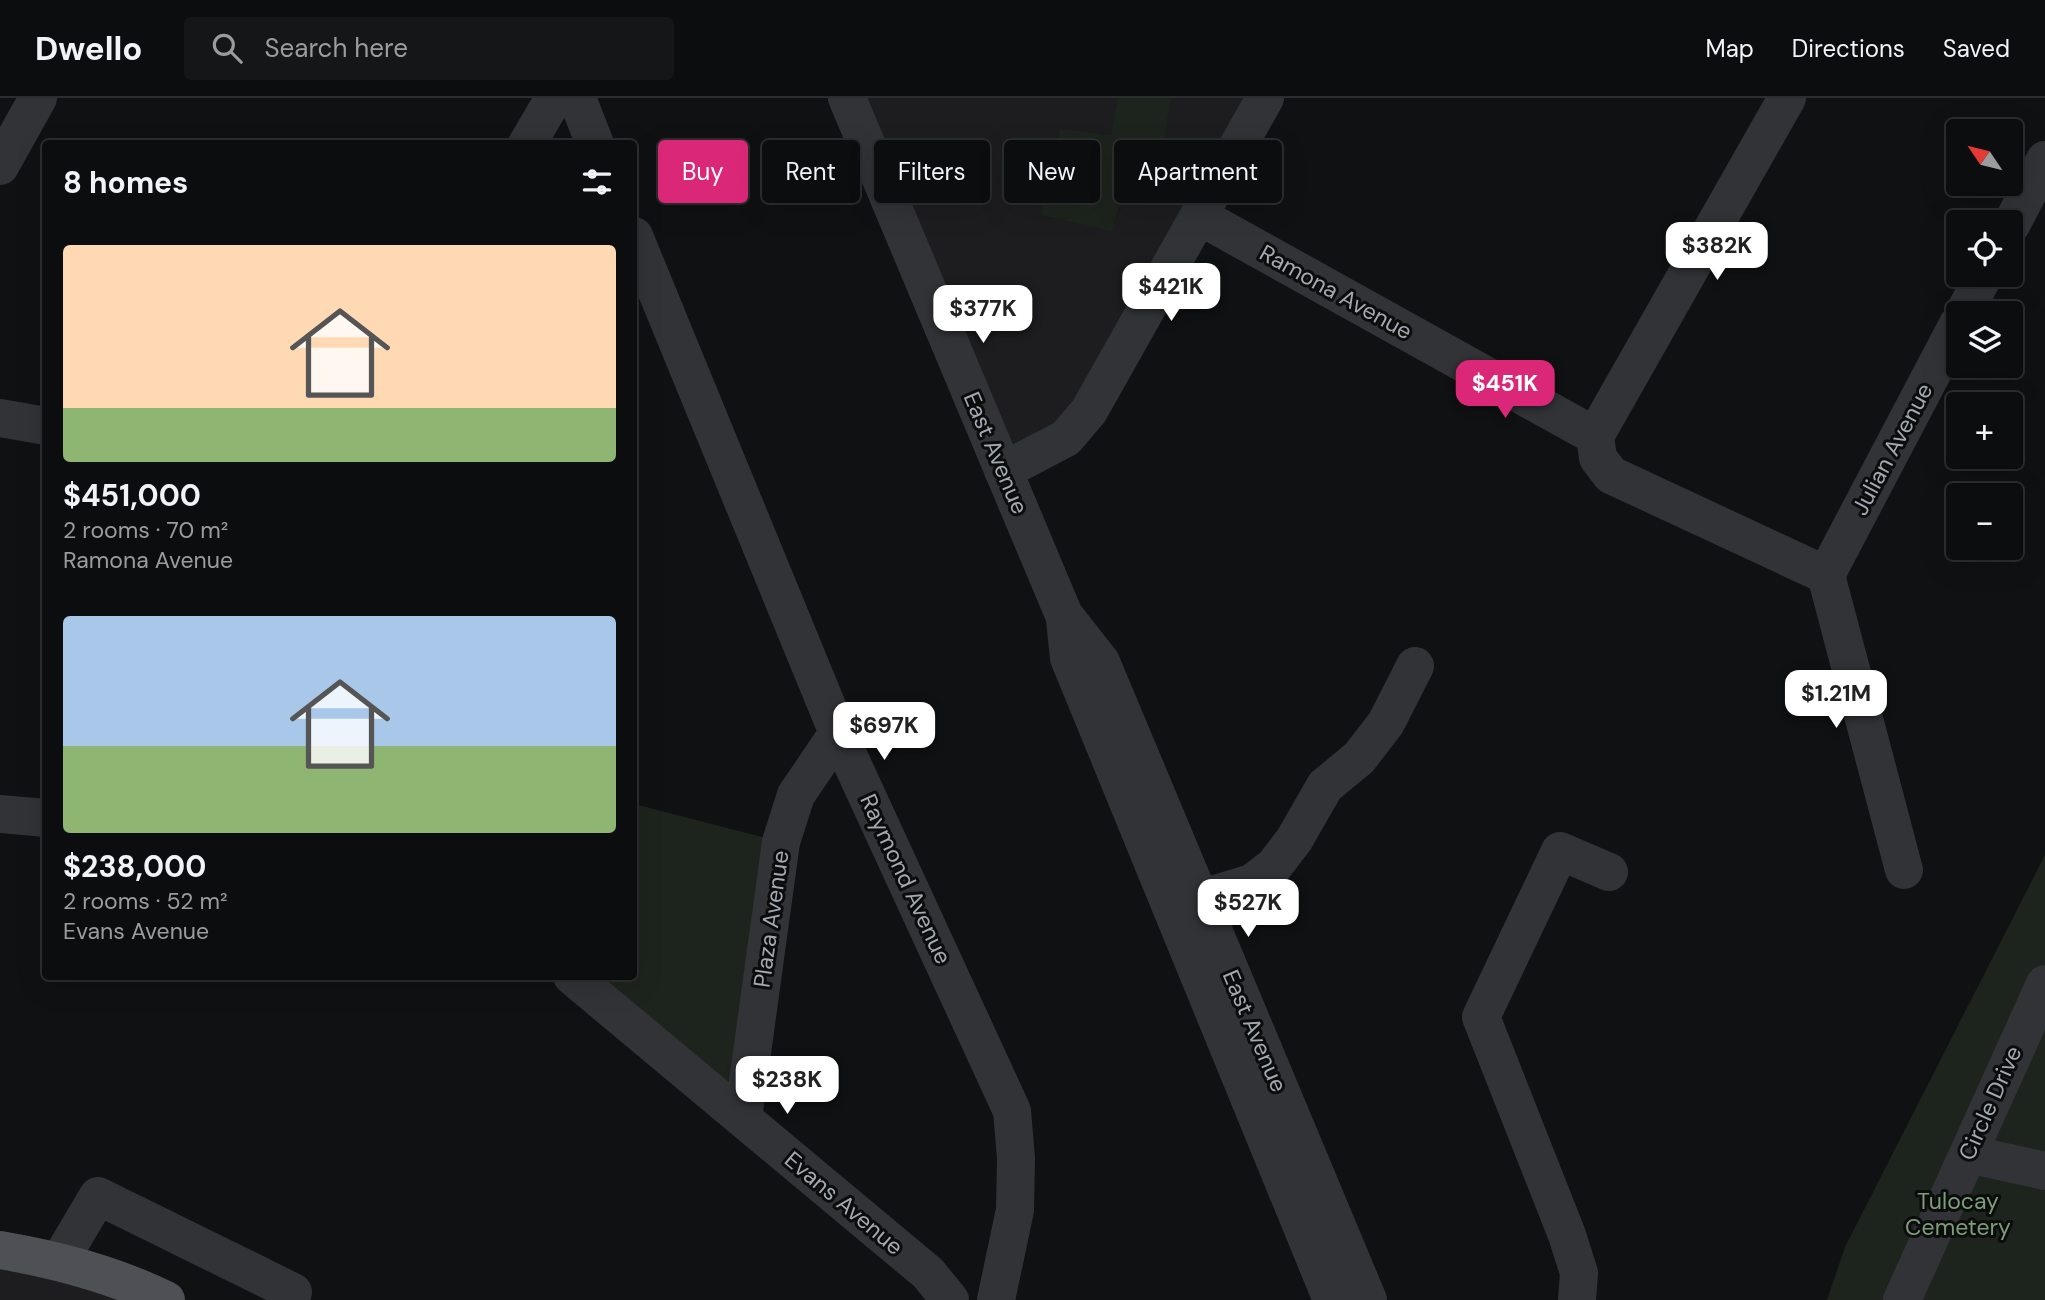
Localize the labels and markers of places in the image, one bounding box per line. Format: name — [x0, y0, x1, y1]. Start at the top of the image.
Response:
pin: $382K — [1668, 222, 1766, 282]
pin: $421K — [1122, 264, 1220, 323]
pin: $377K — [934, 286, 1032, 345]
pin: $451K — [1456, 360, 1554, 420]
pin: $1.21M — [1779, 670, 1893, 730]
pin: $697K — [835, 702, 933, 762]
pin: $527K — [1199, 880, 1297, 939]
pin: $238K — [738, 1056, 836, 1116]

